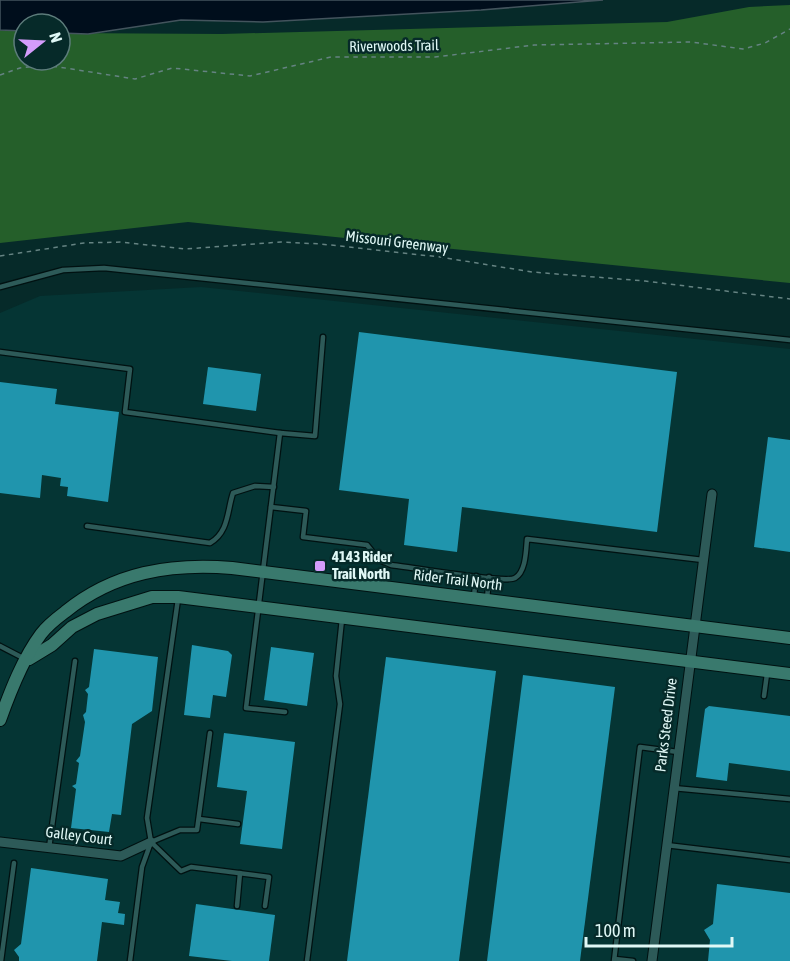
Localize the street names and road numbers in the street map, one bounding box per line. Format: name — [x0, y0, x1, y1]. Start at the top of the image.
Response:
street label: Riverwoods Trail — [349, 36, 439, 55]
street label: Missouri Greenway — [345, 227, 449, 256]
street label: Rider Trail North — [413, 566, 503, 593]
street label: Parks Steed Drive — [651, 677, 680, 773]
street label: Galley Court — [45, 823, 113, 848]

